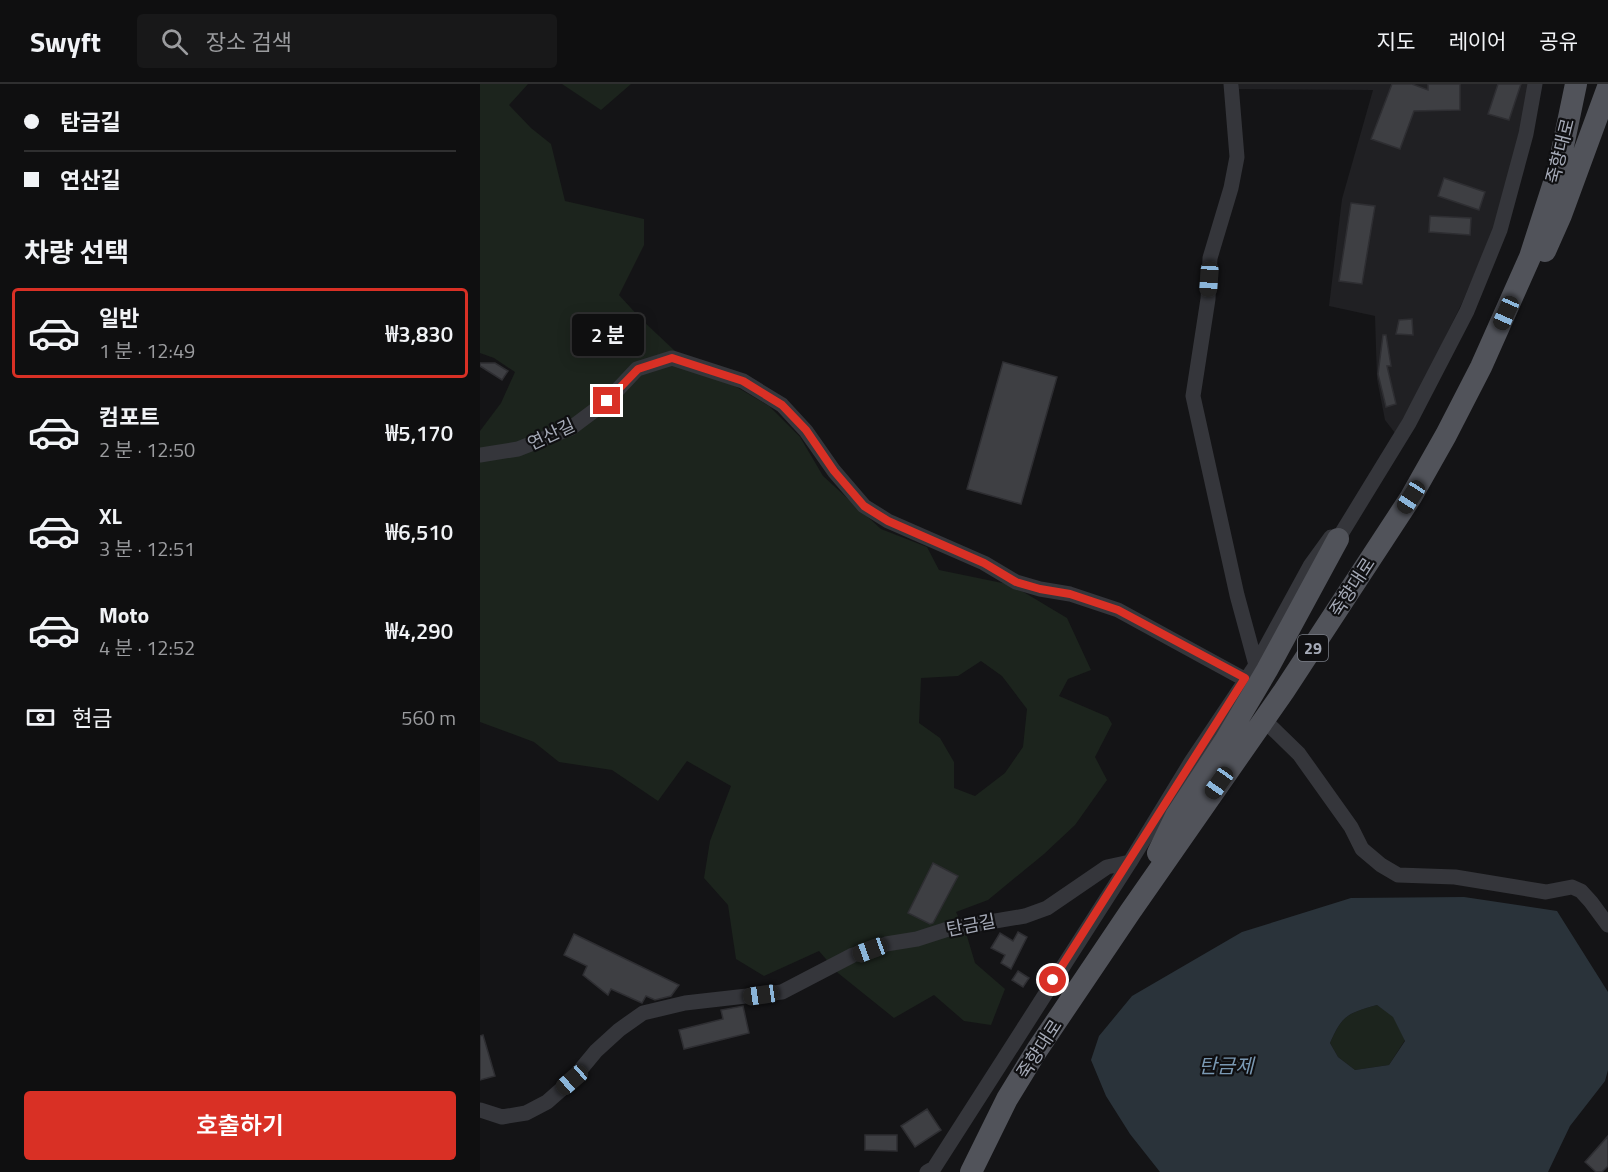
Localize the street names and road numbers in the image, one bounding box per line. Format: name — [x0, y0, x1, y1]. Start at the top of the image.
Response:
street label: 죽향대로 — [1539, 116, 1581, 186]
street label: 연산길 — [523, 411, 579, 457]
street label: 죽향대로 — [1323, 552, 1381, 622]
road number: 29 — [1298, 635, 1328, 661]
street label: 탄금길 — [944, 907, 998, 943]
street label: 죽향대로 — [1010, 1014, 1068, 1084]

